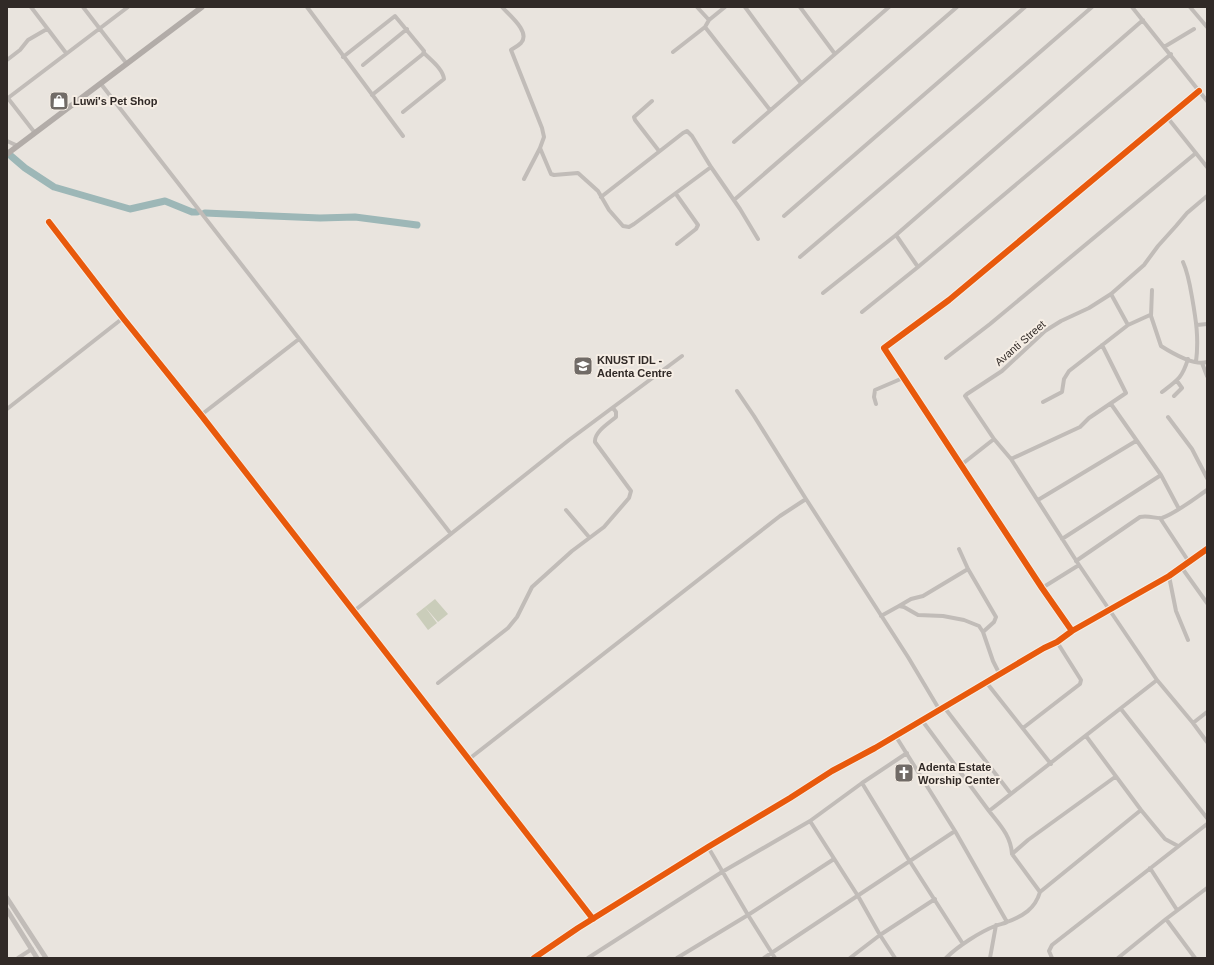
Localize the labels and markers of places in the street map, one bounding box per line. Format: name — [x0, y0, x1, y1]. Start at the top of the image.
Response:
shop icon: Luwi's Pet Shop — [48, 90, 70, 112]
place label: Luwi's Pet Shop — [73, 95, 158, 107]
place label: KNUST IDL - Adenta Centre — [597, 354, 672, 379]
school or university icon: KNUST IDL - Adenta Centre — [572, 355, 594, 377]
place label: Adenta Estate Worship Center — [918, 761, 1000, 786]
church icon: Adenta Estate Worship Center — [893, 762, 915, 784]

